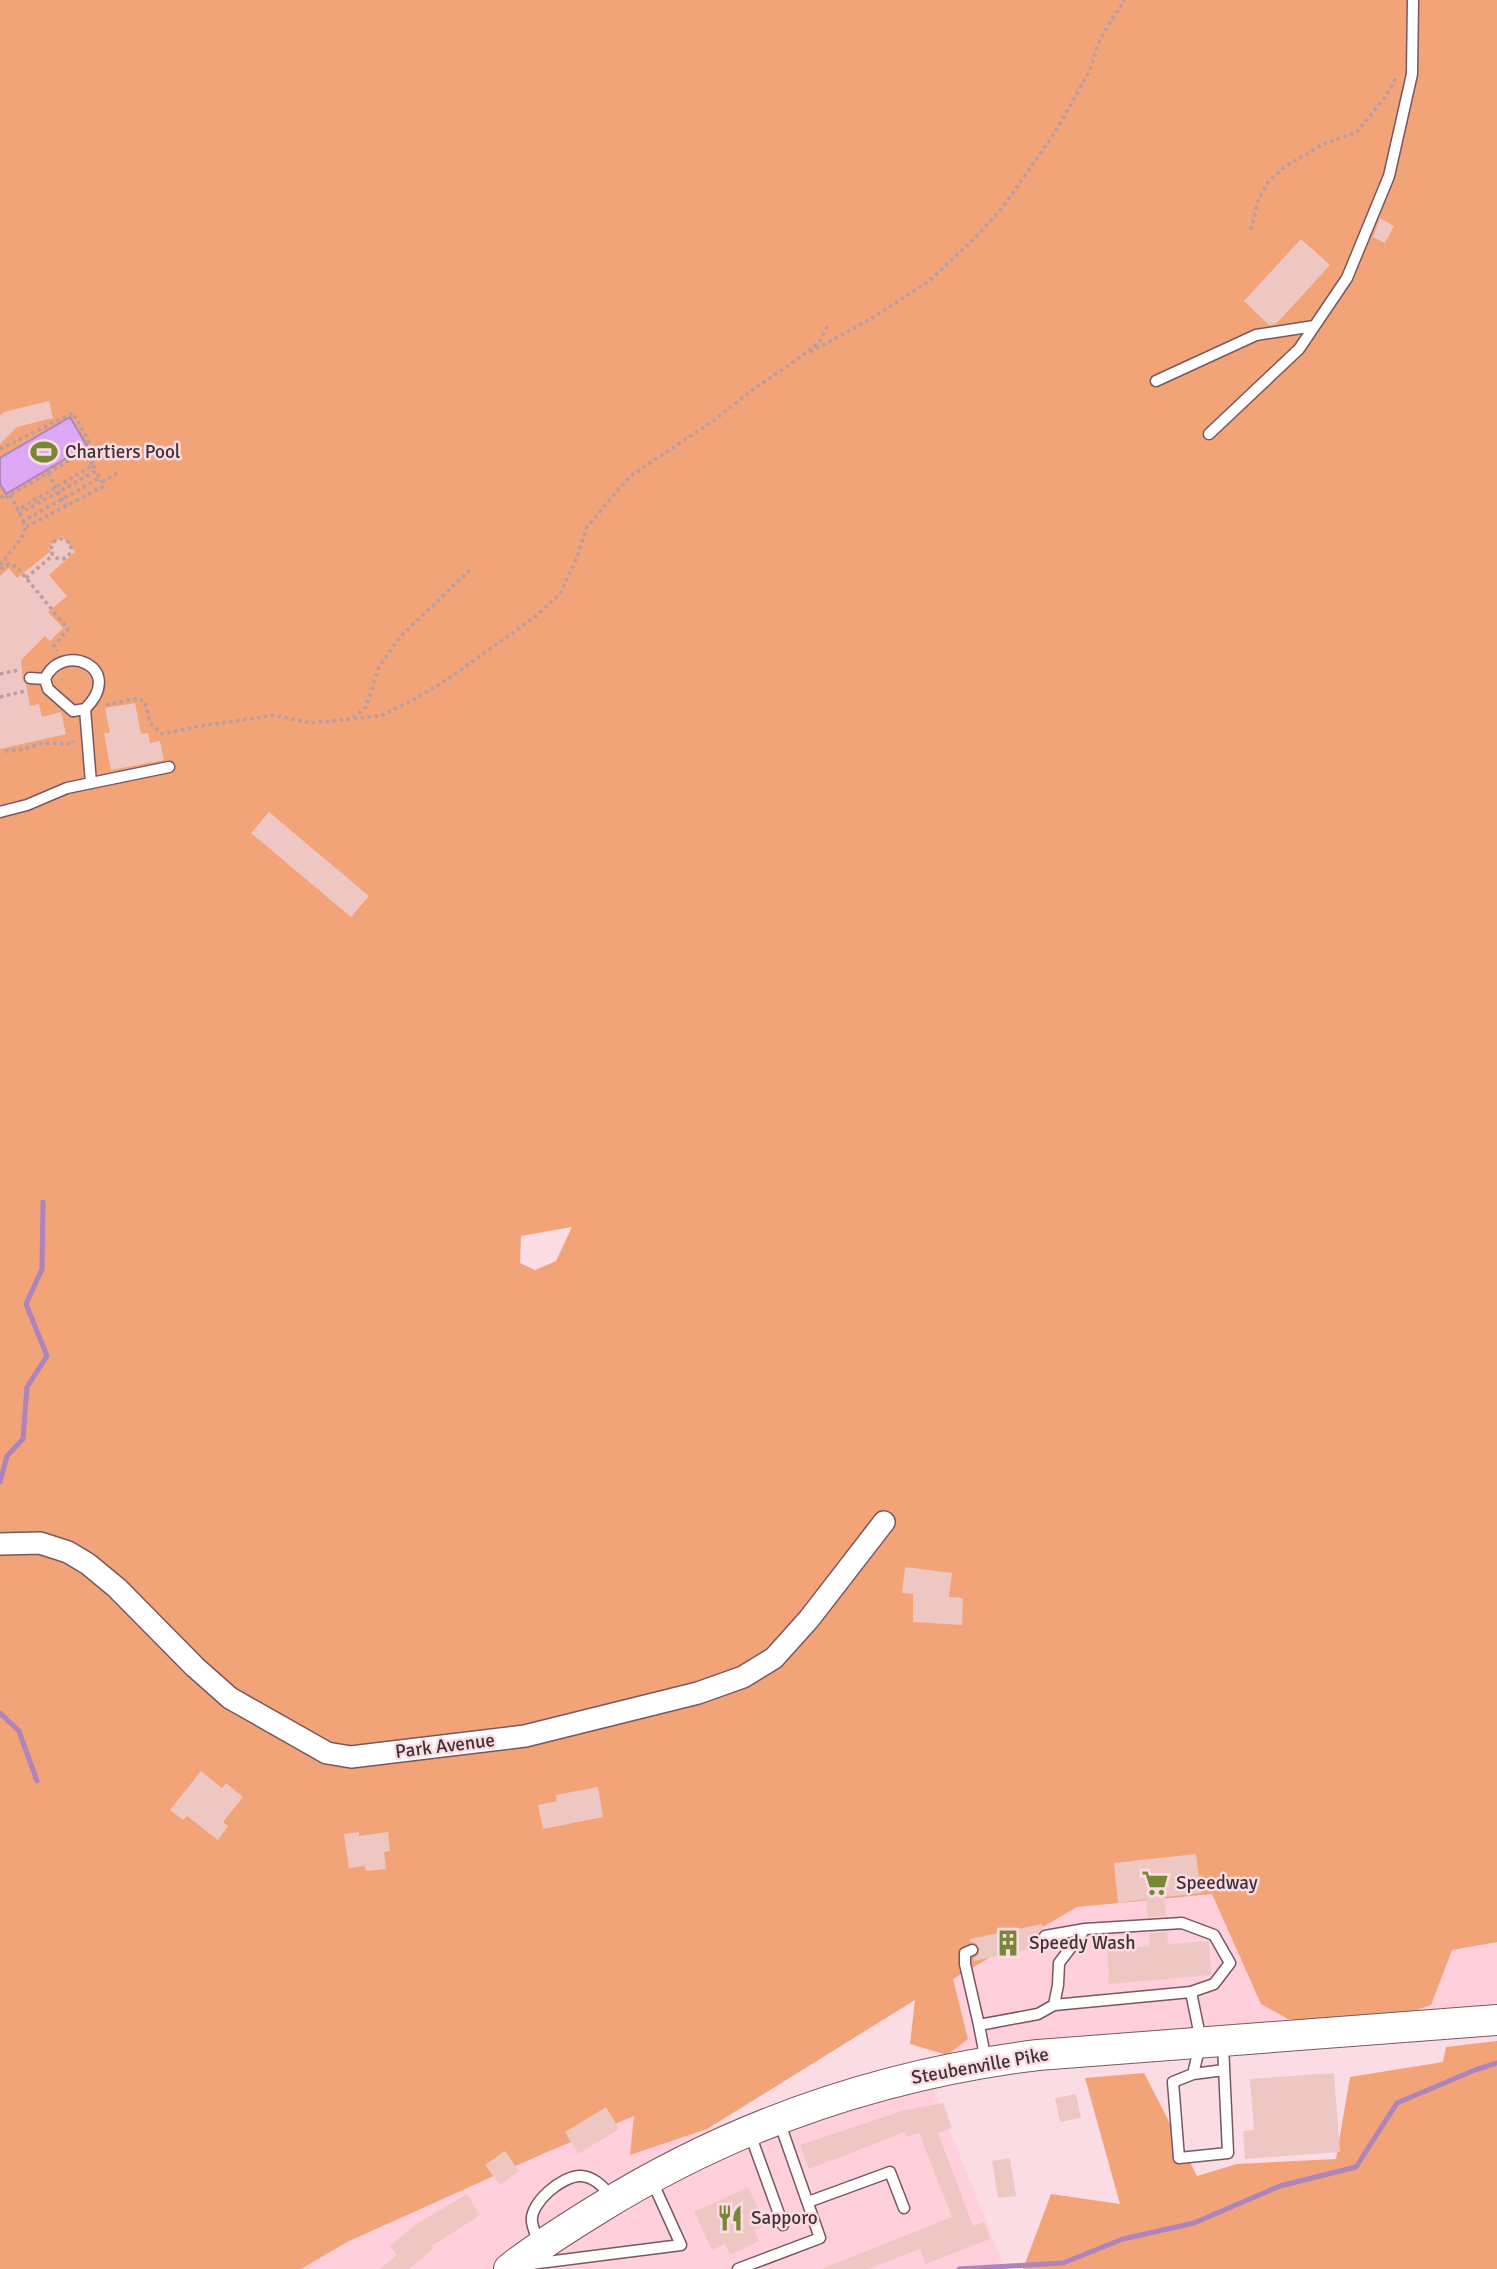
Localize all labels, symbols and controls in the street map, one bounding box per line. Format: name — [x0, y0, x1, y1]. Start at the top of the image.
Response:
sports icon: Chartiers Pool — [29, 437, 59, 467]
place label: Chartiers Pool — [65, 440, 180, 464]
street label: Park Avenue — [394, 1728, 496, 1764]
supermarket icon: Speedway — [1140, 1868, 1170, 1898]
place label: Speedway — [1176, 1871, 1258, 1895]
building icon: Speedy Wash — [993, 1928, 1023, 1958]
place label: Speedy Wash — [1029, 1931, 1136, 1955]
street label: Steubenville Pike — [909, 2042, 1051, 2090]
restaurant icon: Sapporo — [715, 2203, 745, 2233]
place label: Sapporo — [751, 2206, 818, 2230]

